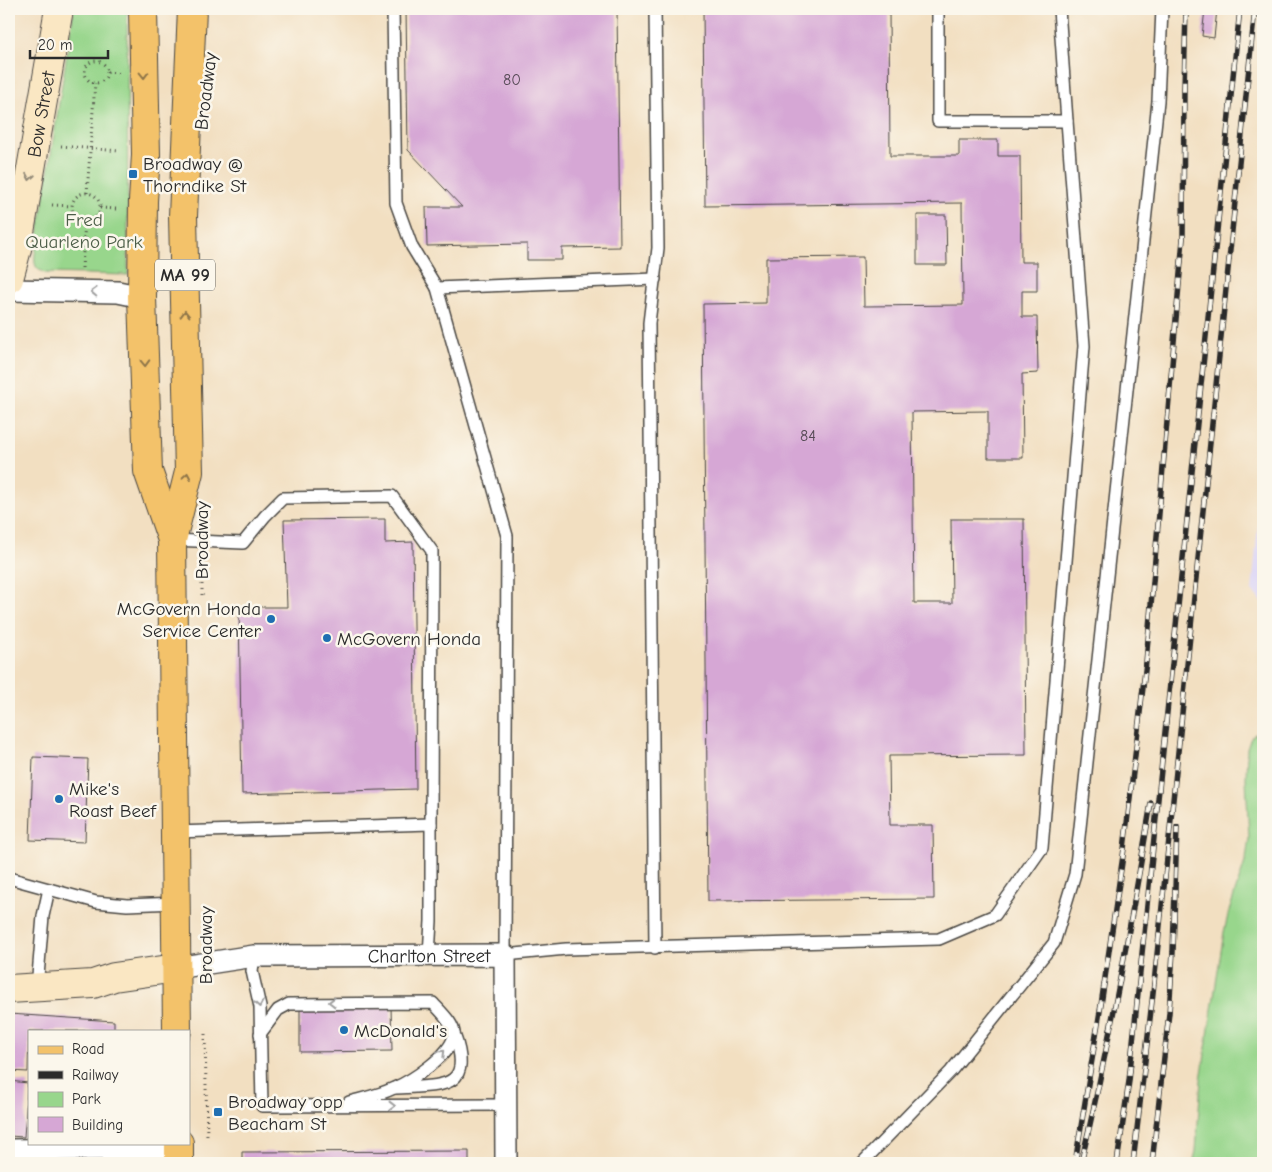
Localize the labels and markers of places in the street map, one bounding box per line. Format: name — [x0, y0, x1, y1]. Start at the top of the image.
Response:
place label: Broadway @ Thorndike St — [143, 153, 247, 197]
marker: Broadway @ Thorndike St — [127, 168, 139, 180]
place label: McGovern Honda Service Center — [117, 598, 261, 642]
marker: McGovern Honda Service Center — [265, 613, 277, 625]
place label: McGovern Honda — [337, 628, 481, 650]
marker: McGovern Honda — [321, 632, 333, 644]
place label: Mike's Roast Beef — [69, 778, 157, 822]
marker: Mike's Roast Beef — [53, 793, 65, 805]
place label: McDonald's — [354, 1020, 447, 1042]
marker: McDonald's — [338, 1024, 350, 1036]
place label: Broadway opp Beacham St — [228, 1091, 343, 1135]
marker: Broadway opp Beacham St — [212, 1106, 224, 1118]

